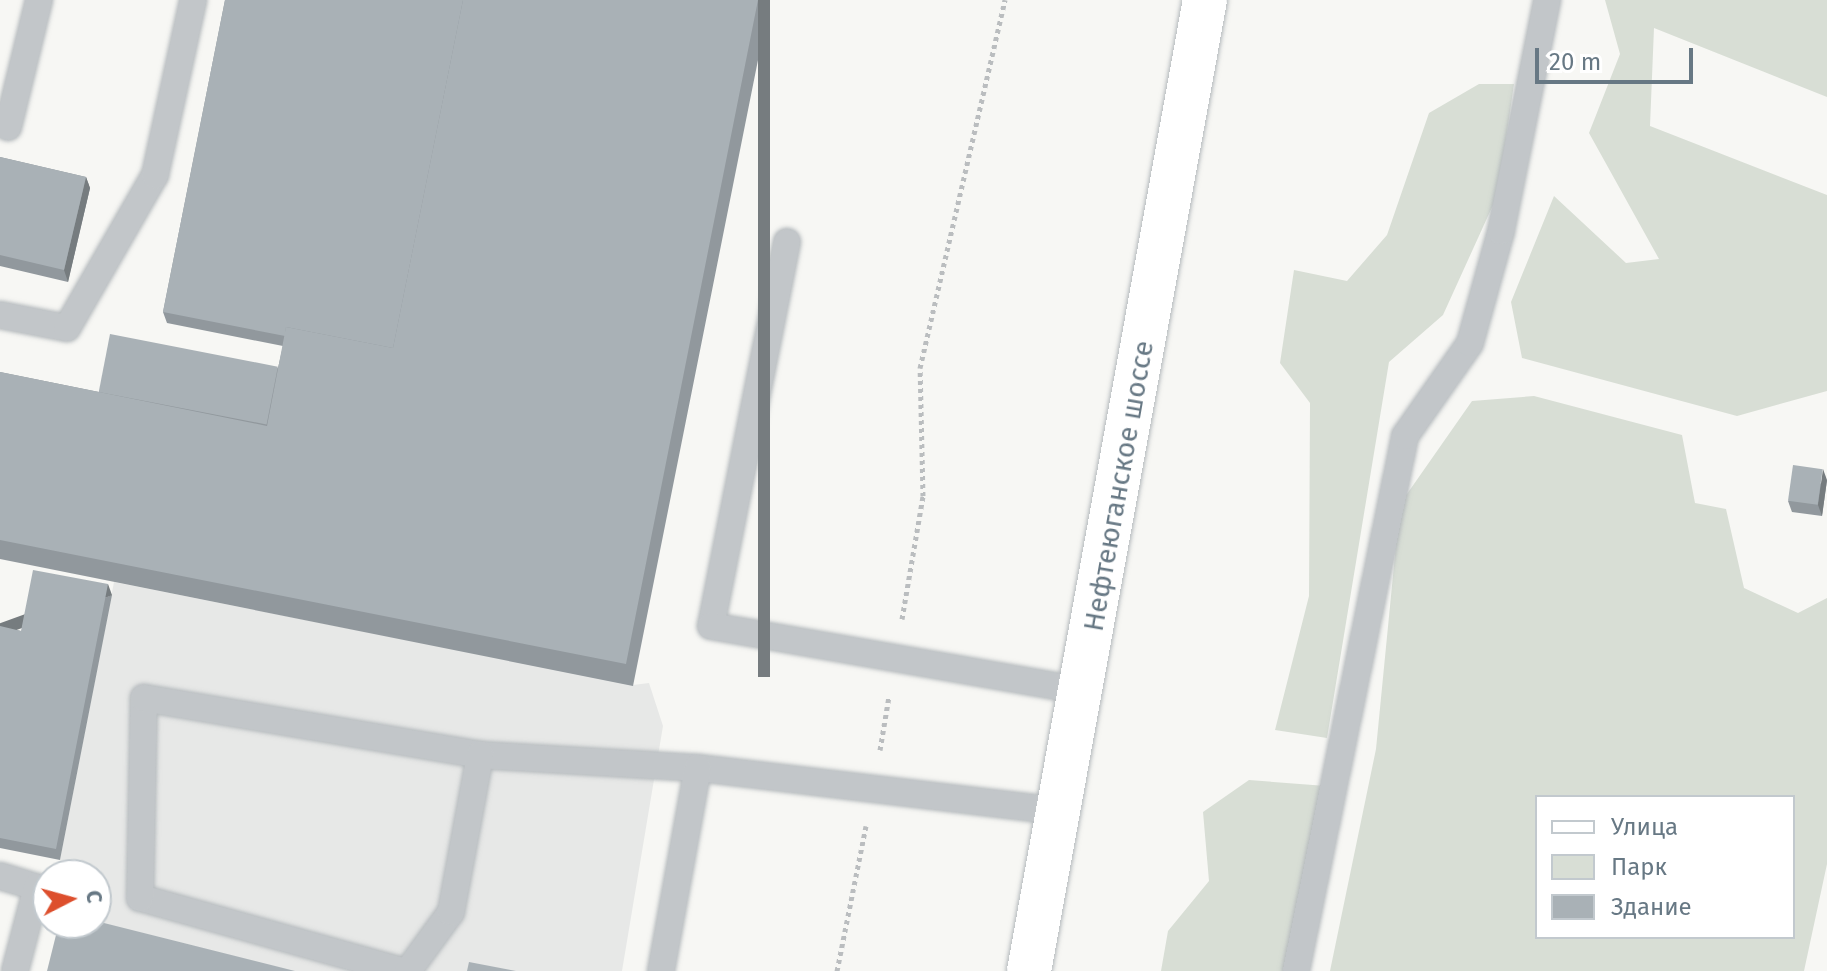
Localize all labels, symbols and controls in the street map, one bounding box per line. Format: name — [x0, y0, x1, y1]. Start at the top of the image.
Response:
scale bar — [1539, 32, 1697, 82]
text: 20 m — [1549, 48, 1601, 76]
street label: Нефтеюганское шоссе — [1077, 338, 1161, 634]
legend — [1535, 795, 1795, 939]
text: Улица — [1611, 813, 1678, 841]
text: Парк — [1611, 853, 1667, 881]
north arrow — [32, 859, 112, 939]
text: С — [80, 889, 108, 904]
text: Здание — [1611, 893, 1692, 921]

